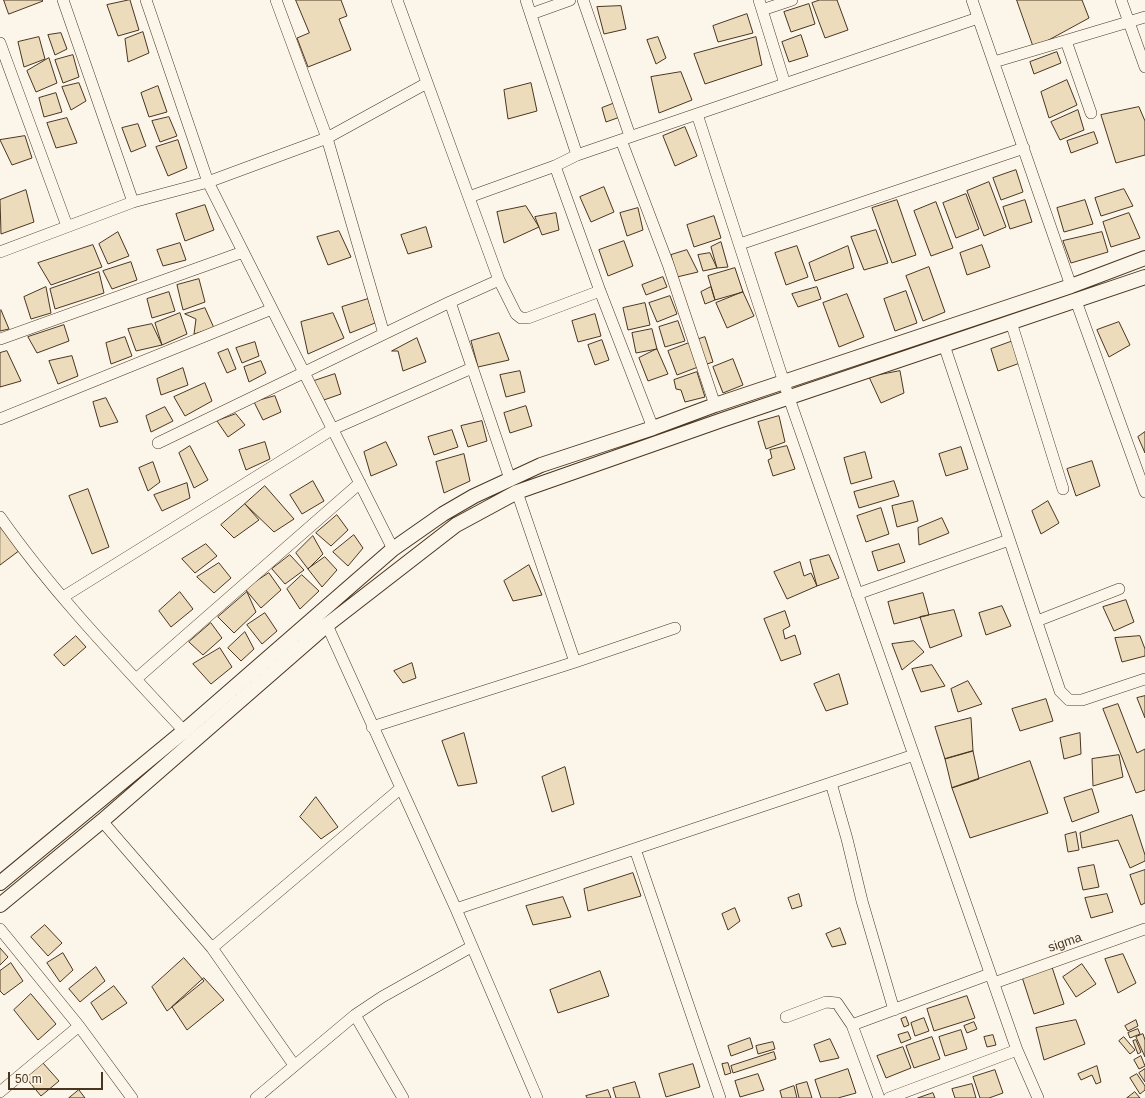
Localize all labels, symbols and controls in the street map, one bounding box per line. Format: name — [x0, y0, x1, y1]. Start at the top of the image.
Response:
street label: sigma — [1046, 930, 1084, 956]
scale bar — [10, 1064, 105, 1090]
text: 50 m — [15, 1072, 42, 1086]

